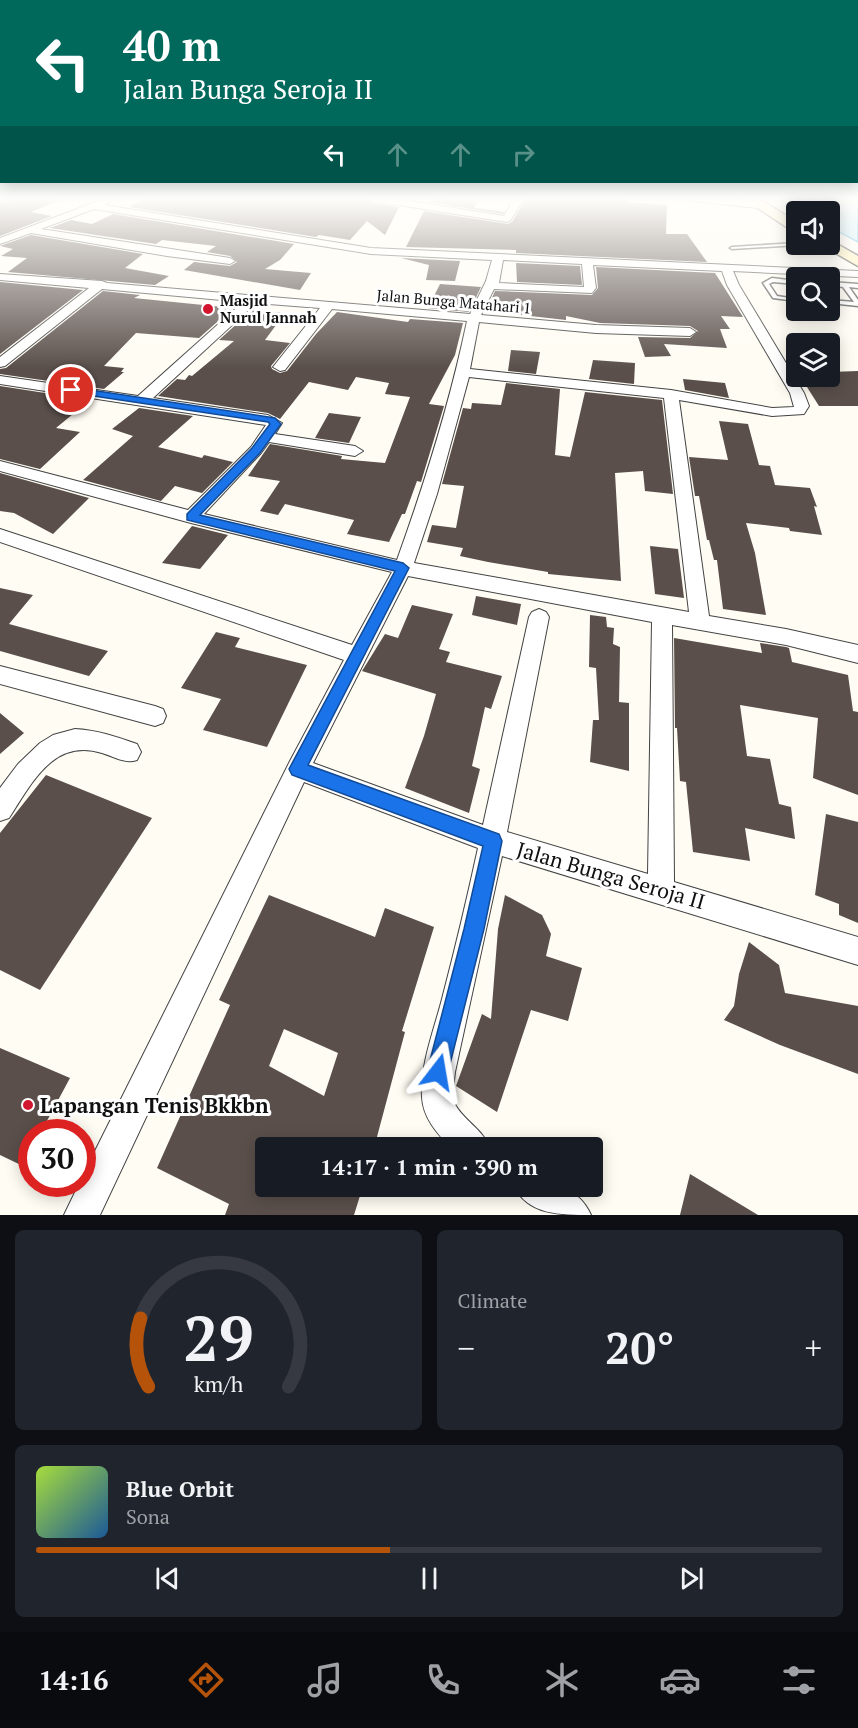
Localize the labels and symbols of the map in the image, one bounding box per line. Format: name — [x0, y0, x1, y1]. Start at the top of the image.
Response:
street label: Jalan Bunga Matahari 1 — [376, 284, 532, 318]
place label: Masjid Nurul Jannah — [220, 290, 317, 327]
marker: Masjid Nurul Jannah — [201, 302, 215, 316]
pin — [45, 364, 96, 415]
street label: Jalan Bunga Seroja II — [514, 835, 708, 915]
position arrow — [406, 1040, 470, 1104]
place label: Lapangan Tenis Bkkbn — [40, 1091, 269, 1119]
marker: Lapangan Tenis Bkkbn — [21, 1098, 35, 1112]
speed limit sign: 30 — [18, 1119, 96, 1197]

